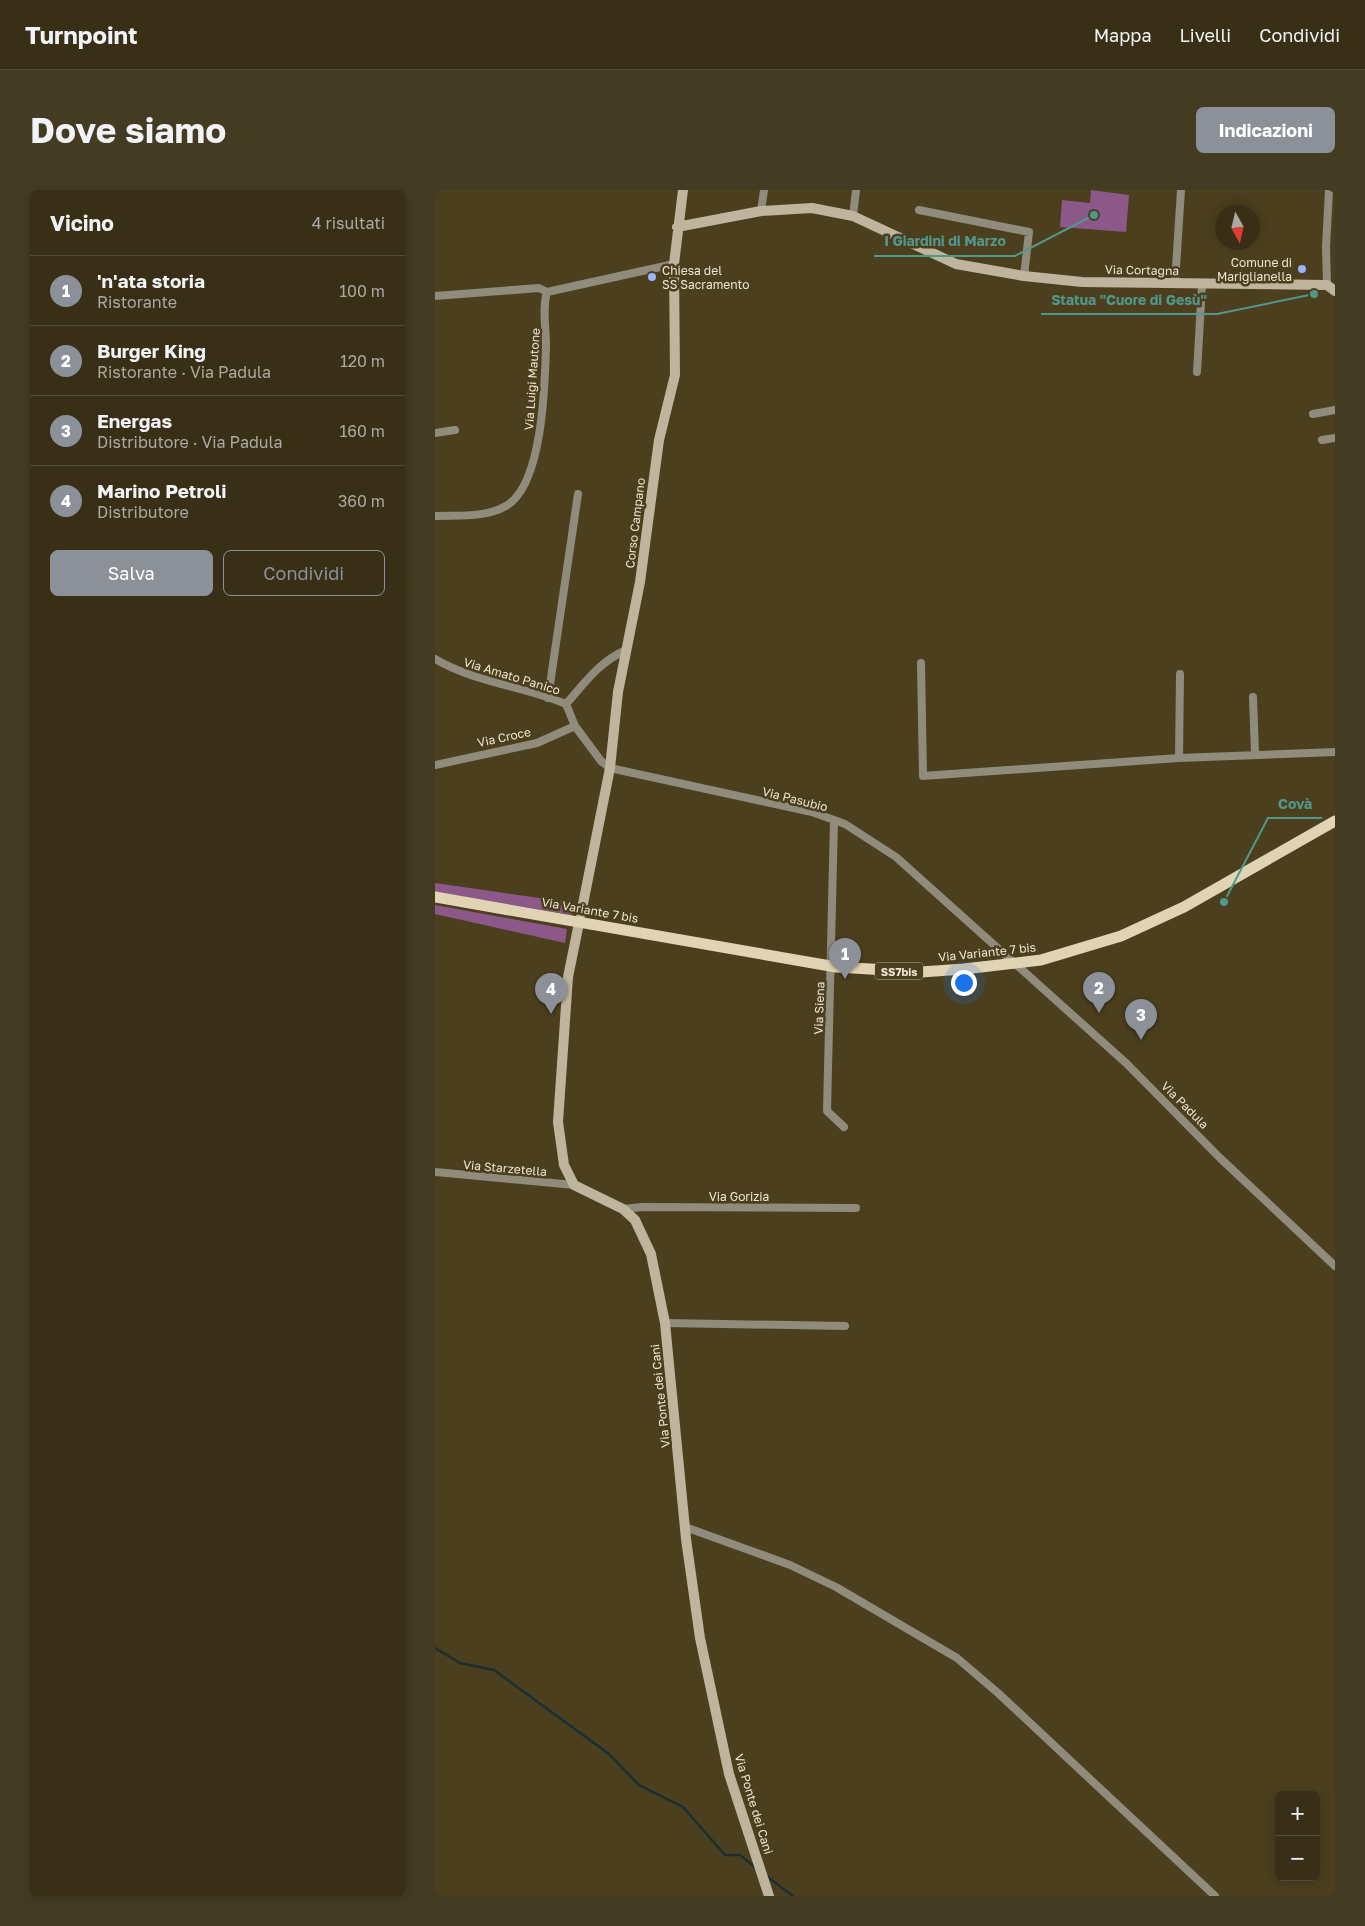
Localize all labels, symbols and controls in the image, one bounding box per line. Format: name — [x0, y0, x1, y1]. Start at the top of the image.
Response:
text: Turnpoint — [25, 20, 138, 49]
text: Mappa — [1094, 24, 1152, 46]
text: Livelli — [1180, 24, 1231, 46]
text: Condividi — [1259, 24, 1340, 46]
button: Indicazioni — [1196, 107, 1335, 153]
text: Dove siamo — [30, 109, 226, 151]
north arrow — [1215, 205, 1260, 250]
text: Vicino — [50, 210, 114, 236]
text: 4 risultati — [312, 213, 385, 233]
callout: I Giardini di Marzo — [874, 227, 1015, 256]
text: I Giardini di Marzo — [884, 232, 1006, 249]
place label: Comune di Mariglianella — [1217, 255, 1292, 284]
street label: Via Cortagna — [1105, 262, 1179, 278]
place label: Chiesa del SS Sacramento — [662, 263, 750, 292]
marker: Comune di Mariglianella — [1296, 263, 1308, 275]
text: 'n'ata storia — [97, 269, 205, 292]
marker: Chiesa del SS Sacramento — [646, 271, 658, 283]
text: 1 — [62, 281, 70, 301]
text: 100 m — [339, 281, 385, 301]
callout: Statua "Cuore di Gesù" — [1041, 285, 1217, 314]
text: Statua "Cuore di Gesù" — [1051, 291, 1207, 308]
text: Ristorante — [97, 292, 177, 312]
street label: Via Luigi Mautone — [521, 327, 543, 431]
text: Burger King — [97, 339, 206, 362]
text: 2 — [61, 351, 71, 371]
text: 120 m — [340, 351, 385, 371]
text: Ristorante · Via Padula — [97, 362, 271, 382]
text: Energas — [97, 409, 172, 432]
text: 3 — [61, 421, 71, 441]
text: 160 m — [339, 421, 385, 441]
text: Distributore · Via Padula — [97, 432, 283, 452]
street label: Corso Campano — [622, 477, 648, 569]
text: Marino Petroli — [97, 479, 227, 502]
text: 4 — [61, 491, 71, 511]
text: 360 m — [338, 491, 385, 511]
text: Distributore — [97, 502, 189, 522]
button: Salva — [50, 550, 213, 596]
button: Condividi — [223, 550, 385, 596]
street label: Via Amato Panico — [462, 654, 562, 698]
street label: Via Croce — [476, 724, 532, 750]
street label: Via Pasubio — [761, 784, 829, 814]
callout: Covà — [1268, 789, 1322, 818]
text: Covà — [1278, 795, 1312, 812]
street label: Via Variante 7 bis — [540, 894, 640, 926]
pin: 1 — [829, 938, 861, 979]
street label: Via Variante 7 bis — [937, 939, 1037, 965]
road number: SS7bis — [875, 962, 923, 979]
your location — [951, 970, 977, 996]
pin: 2 — [1083, 972, 1115, 1013]
pin: 4 — [535, 973, 567, 1014]
street label: Via Siena — [811, 981, 827, 1035]
pin: 3 — [1125, 999, 1157, 1040]
street label: Via Padula — [1158, 1078, 1212, 1132]
street label: Via Starzetella — [462, 1157, 548, 1179]
street label: Via Gorizia — [709, 1189, 769, 1204]
street label: Via Ponte dei Cani — [647, 1343, 673, 1449]
street label: Via Ponte dei Cani — [732, 1752, 776, 1856]
map controls — [1275, 1791, 1320, 1881]
button: + — [1275, 1791, 1320, 1836]
button: − — [1275, 1836, 1320, 1881]

